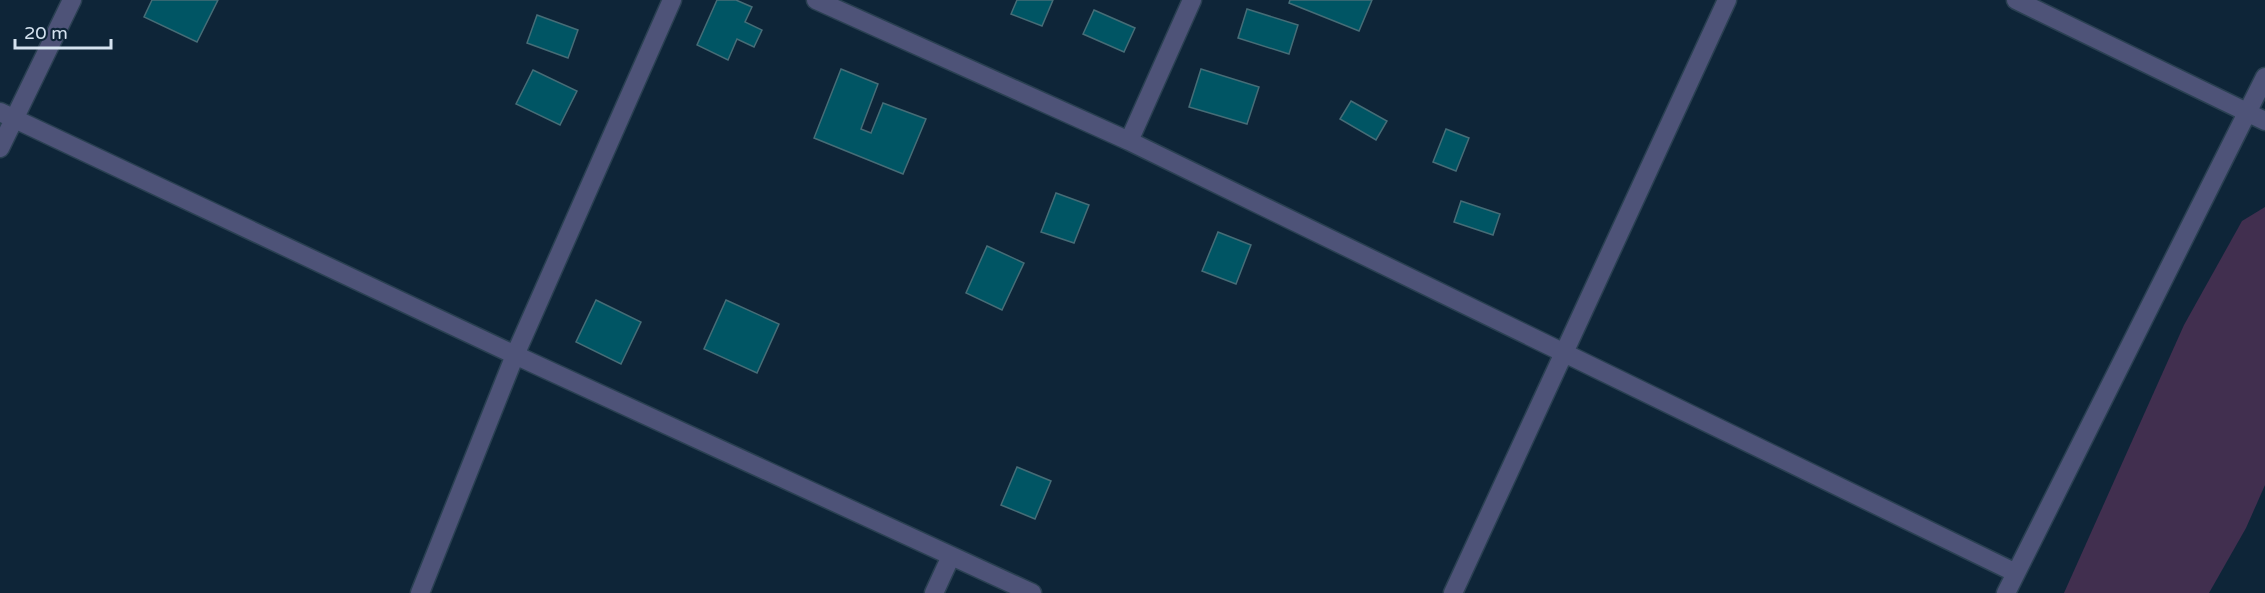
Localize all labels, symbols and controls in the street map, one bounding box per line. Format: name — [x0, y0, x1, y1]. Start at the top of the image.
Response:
scale bar — [15, 12, 111, 50]
text: 20 m — [24, 22, 68, 44]

